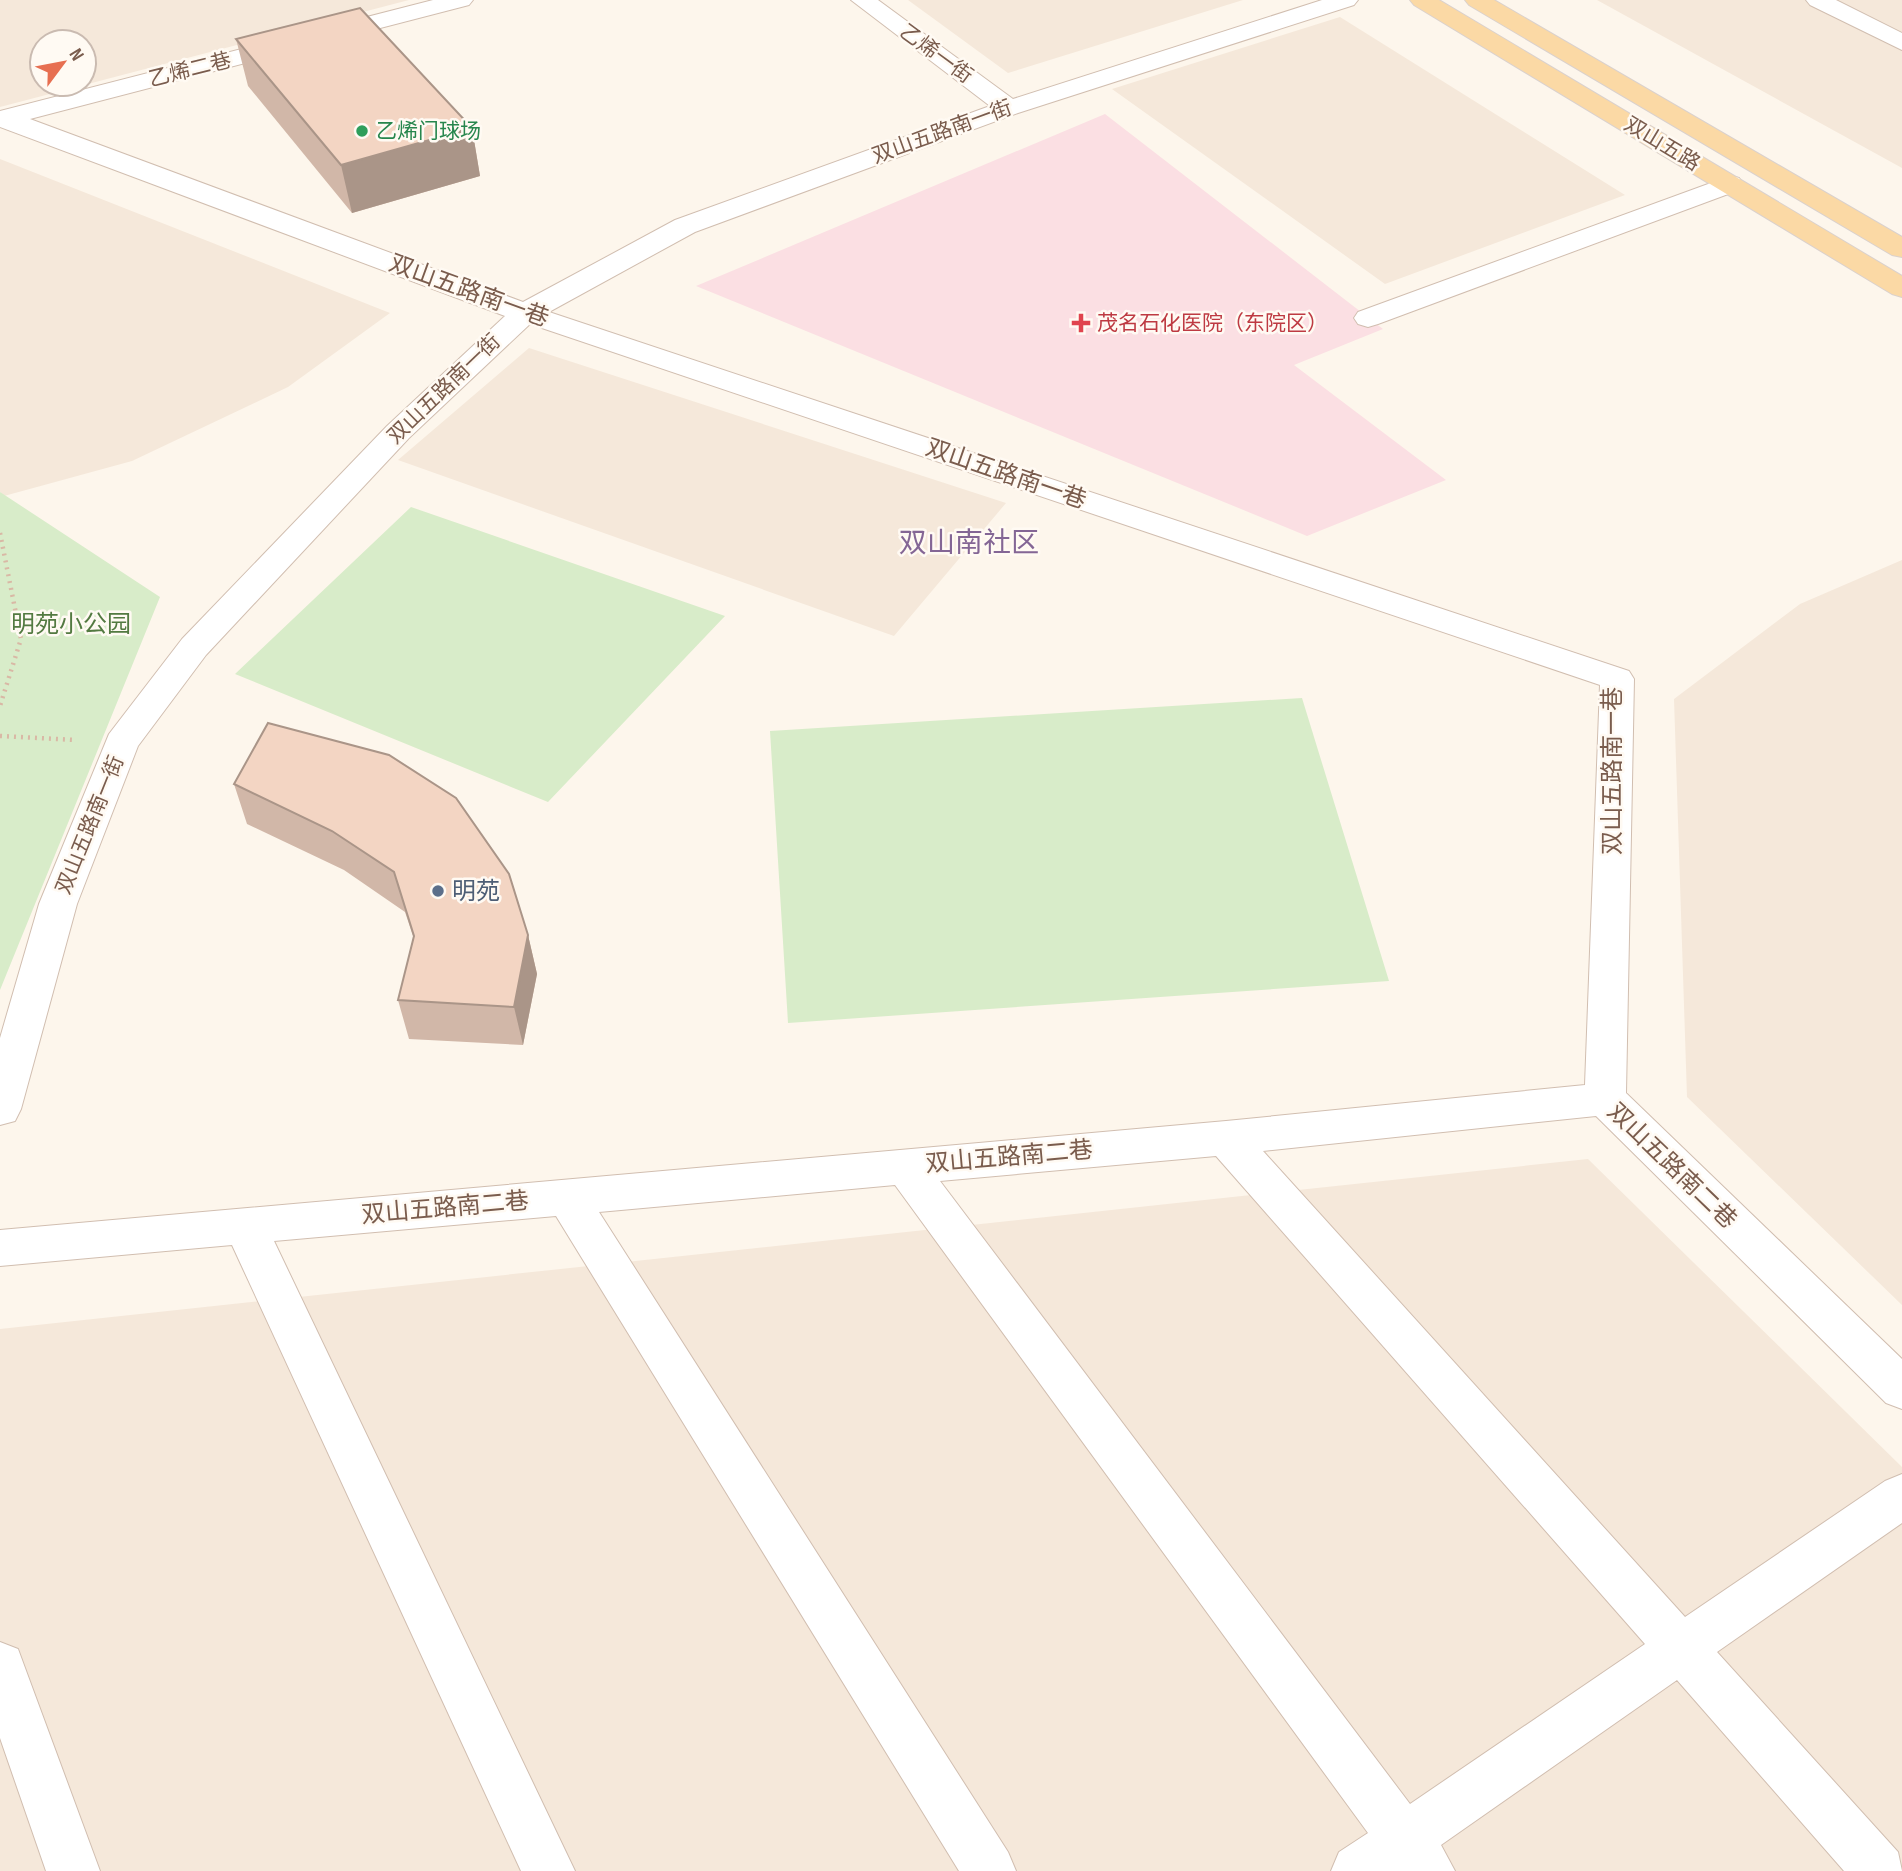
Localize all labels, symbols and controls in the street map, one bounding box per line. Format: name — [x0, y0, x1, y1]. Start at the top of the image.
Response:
street label: 乙烯一街 — [895, 19, 977, 89]
north arrow — [28, 28, 98, 98]
text: N — [64, 44, 89, 65]
street label: 乙烯二巷 — [146, 48, 234, 92]
street label: 双山五路南一街 — [869, 95, 1015, 169]
street label: 双山五路 — [1620, 112, 1704, 176]
place label: 乙烯门球场 — [376, 119, 481, 144]
marker: 乙烯门球场 — [354, 123, 370, 139]
street label: 双山五路南一巷 — [385, 249, 553, 333]
place label: 茂名石化医院（东院区） — [1097, 311, 1328, 336]
marker: 茂名石化医院（东院区） — [1071, 313, 1091, 333]
street label: 双山五路南一街 — [382, 329, 506, 449]
street label: 双山五路南一巷 — [922, 433, 1090, 515]
district label: 双山南社区 — [899, 527, 1039, 560]
park label: 明苑小公园 — [11, 610, 131, 639]
street label: 双山五路南一巷 — [1598, 687, 1627, 855]
street label: 双山五路南一街 — [51, 752, 129, 898]
place label: 明苑 — [452, 877, 500, 906]
marker: 明苑 — [430, 883, 446, 899]
street label: 双山五路南二巷 — [1602, 1097, 1742, 1235]
street label: 双山五路南二巷 — [924, 1135, 1094, 1179]
street label: 双山五路南二巷 — [360, 1186, 530, 1230]

